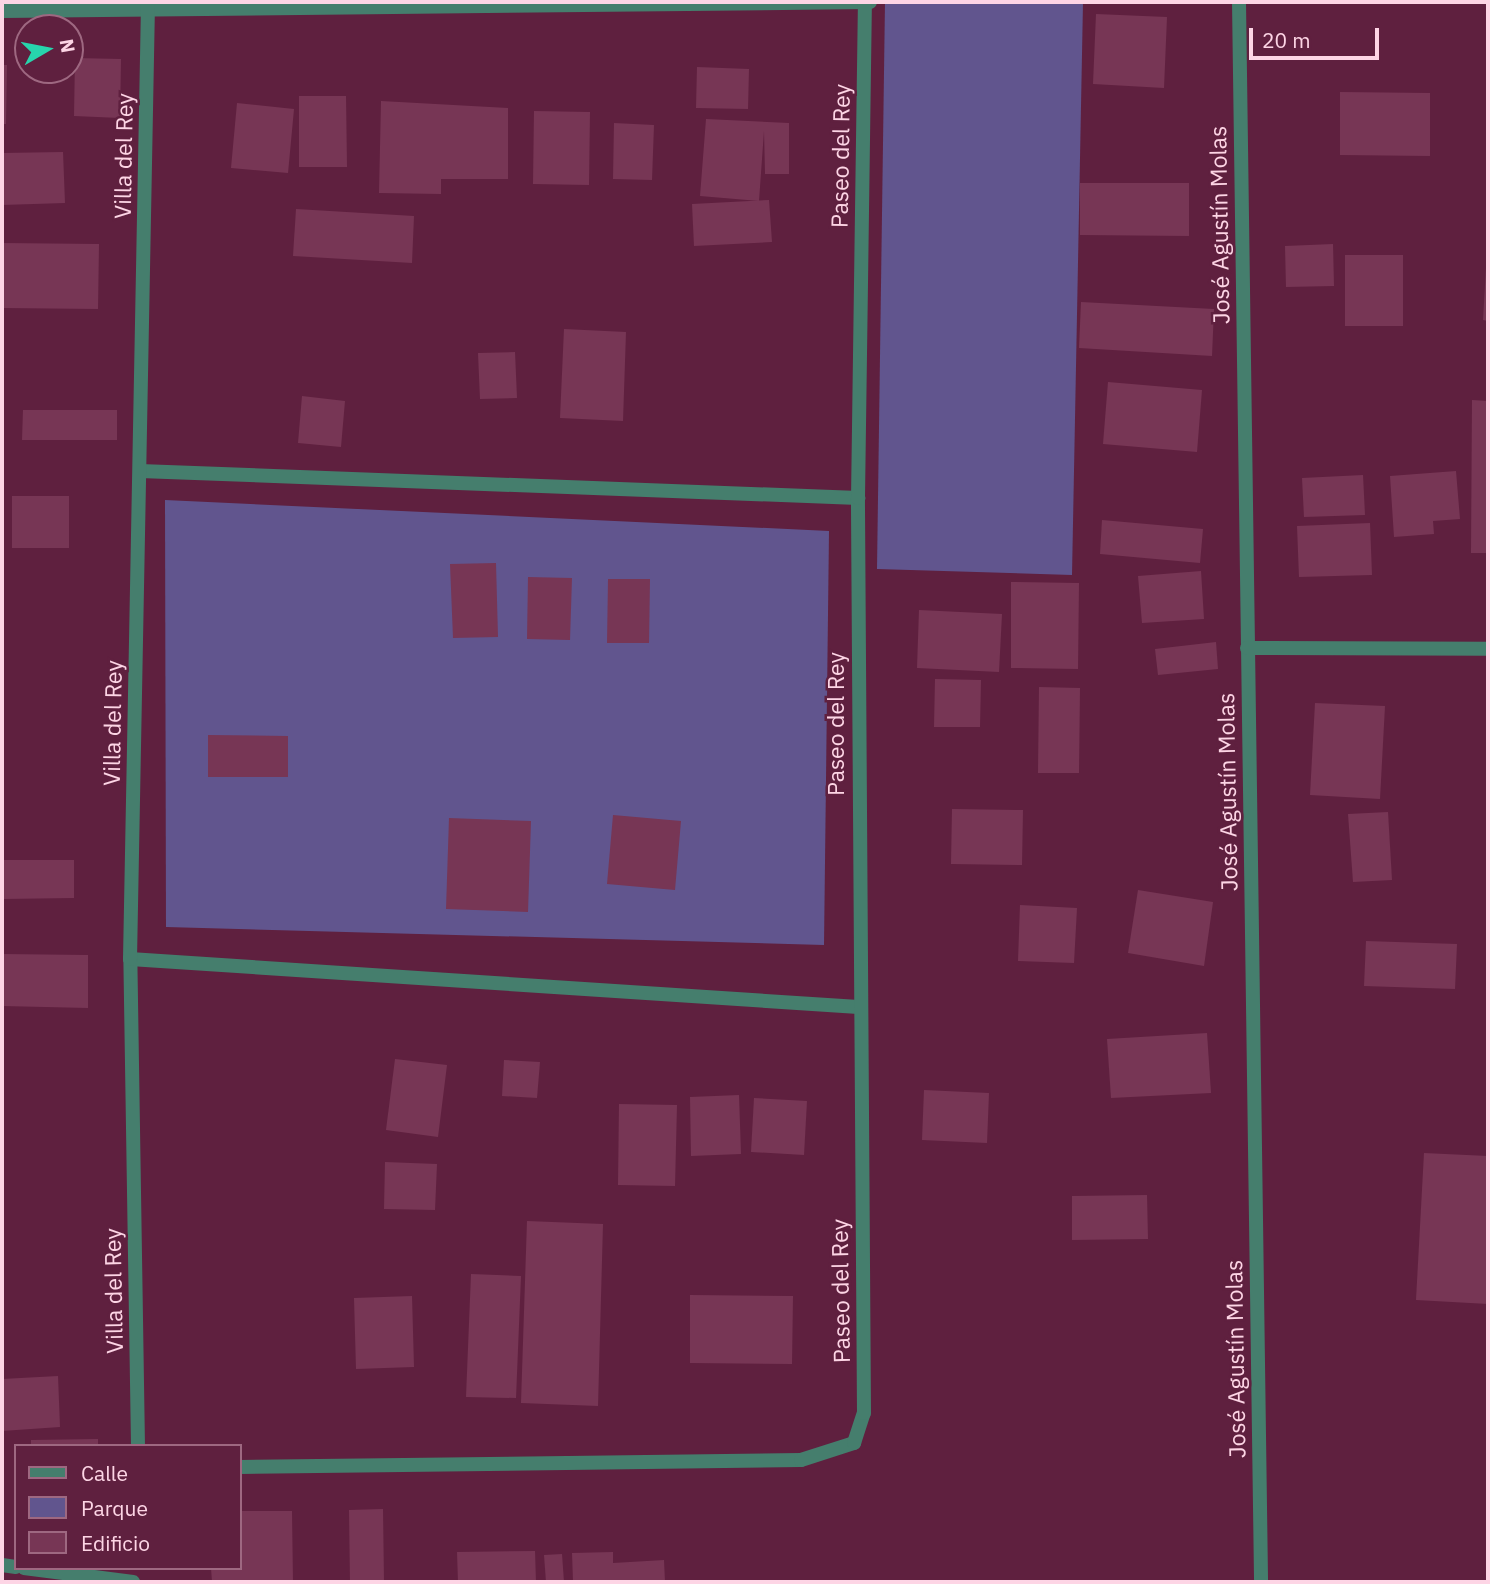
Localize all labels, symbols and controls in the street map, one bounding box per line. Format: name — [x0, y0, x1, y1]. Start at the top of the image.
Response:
north arrow — [14, 14, 84, 84]
scale bar — [1252, 14, 1382, 58]
text: 20 m — [1262, 26, 1311, 54]
text: N — [55, 37, 81, 55]
street label: Paseo del Rey — [825, 84, 855, 228]
street label: Villa del Rey — [108, 93, 138, 219]
street label: José Agustín Molas — [1203, 126, 1235, 324]
street label: Paseo del Rey — [821, 652, 849, 796]
street label: Villa del Rey — [97, 660, 127, 786]
street label: José Agustín Molas — [1211, 693, 1243, 891]
street label: Paseo del Rey — [825, 1219, 855, 1363]
street label: Villa del Rey — [98, 1228, 128, 1354]
street label: José Agustín Molas — [1219, 1260, 1251, 1458]
legend — [14, 1444, 242, 1570]
text: Calle — [81, 1459, 128, 1487]
text: Parque — [81, 1494, 148, 1522]
text: Edificio — [81, 1529, 150, 1557]

